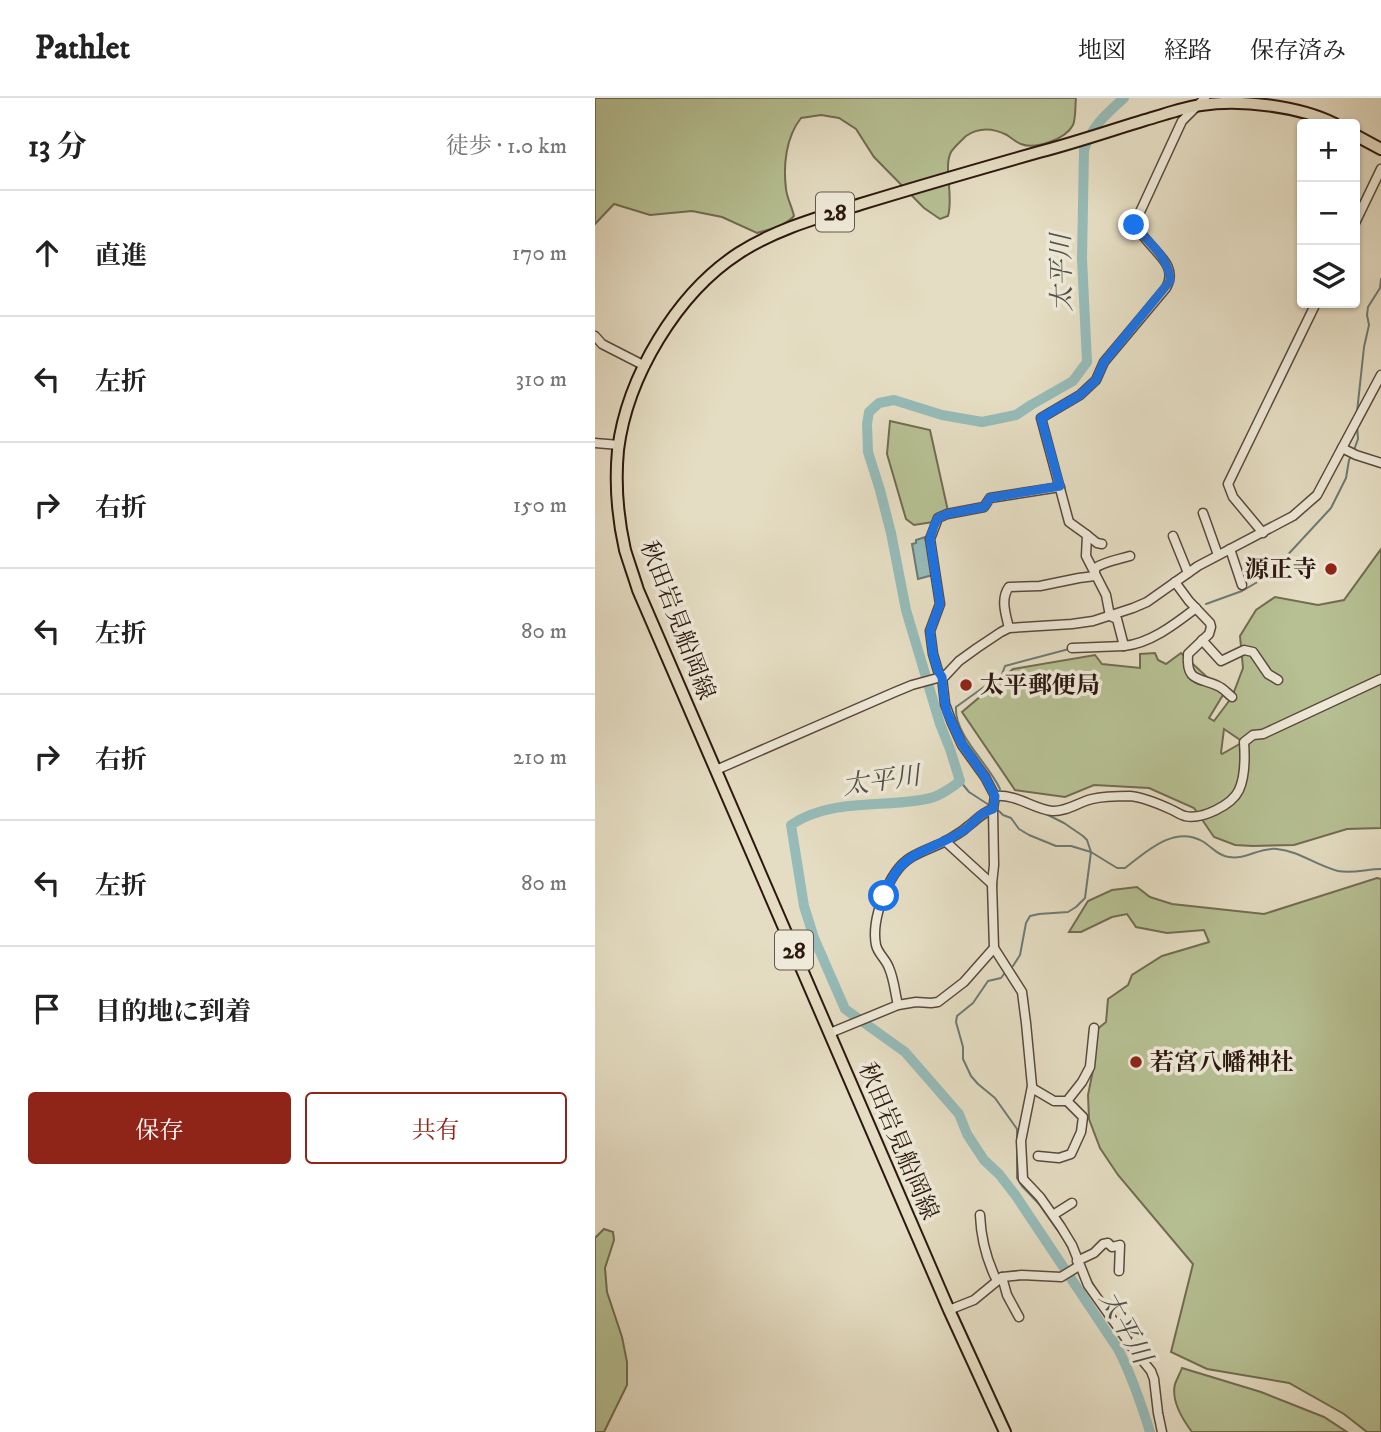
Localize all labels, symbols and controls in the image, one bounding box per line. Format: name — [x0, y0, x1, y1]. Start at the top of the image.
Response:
text: Pathlet — [35, 28, 130, 69]
text: 地図 — [1078, 36, 1126, 66]
text: 経路 — [1164, 36, 1212, 66]
text: 保存済み — [1250, 36, 1346, 66]
map controls — [1297, 119, 1360, 308]
button: + — [1297, 119, 1360, 182]
text: 13 分 — [28, 129, 87, 166]
text: 徒歩 · 1.0 km — [446, 132, 567, 161]
button: − — [1297, 182, 1360, 245]
road number: 28 — [816, 192, 854, 232]
route end — [1118, 209, 1149, 240]
water label: 太平川 — [1045, 231, 1080, 312]
icon: ahead — [28, 234, 66, 272]
text: 170 m — [512, 239, 567, 268]
text: 直進 — [95, 240, 147, 273]
button: layers — [1297, 245, 1360, 308]
icon: left — [28, 360, 66, 398]
text: 310 m — [515, 365, 567, 394]
text: 左折 — [95, 366, 147, 399]
icon: right — [28, 486, 66, 524]
text: 150 m — [513, 491, 567, 520]
text: 右折 — [95, 492, 147, 525]
street label: 秋田岩見船岡線 — [633, 537, 721, 704]
place label: 源正寺 — [1245, 555, 1317, 585]
marker: 源正寺 — [1323, 561, 1339, 577]
icon: left — [28, 612, 66, 650]
text: 80 m — [521, 617, 567, 646]
text: 左折 — [95, 618, 147, 651]
place label: 太平郵便局 — [980, 671, 1100, 701]
marker: 太平郵便局 — [958, 677, 974, 693]
icon: right — [28, 738, 66, 776]
text: 210 m — [513, 743, 567, 772]
text: 右折 — [95, 744, 147, 777]
water label: 太平川 — [840, 759, 925, 803]
icon: left — [28, 864, 66, 902]
text: 80 m — [521, 869, 567, 898]
text: 左折 — [95, 870, 147, 903]
route start — [868, 880, 899, 911]
road number: 28 — [775, 930, 813, 970]
icon: arrive — [28, 990, 66, 1028]
text: 目的地に到着 — [95, 996, 251, 1029]
place label: 若宮八幡神社 — [1150, 1048, 1294, 1078]
marker: 若宮八幡神社 — [1128, 1054, 1144, 1070]
street label: 秋田岩見船岡線 — [851, 1058, 945, 1225]
button: 保存 — [28, 1092, 291, 1164]
button: 共有 — [305, 1092, 567, 1164]
water label: 太平川 — [1091, 1286, 1159, 1372]

